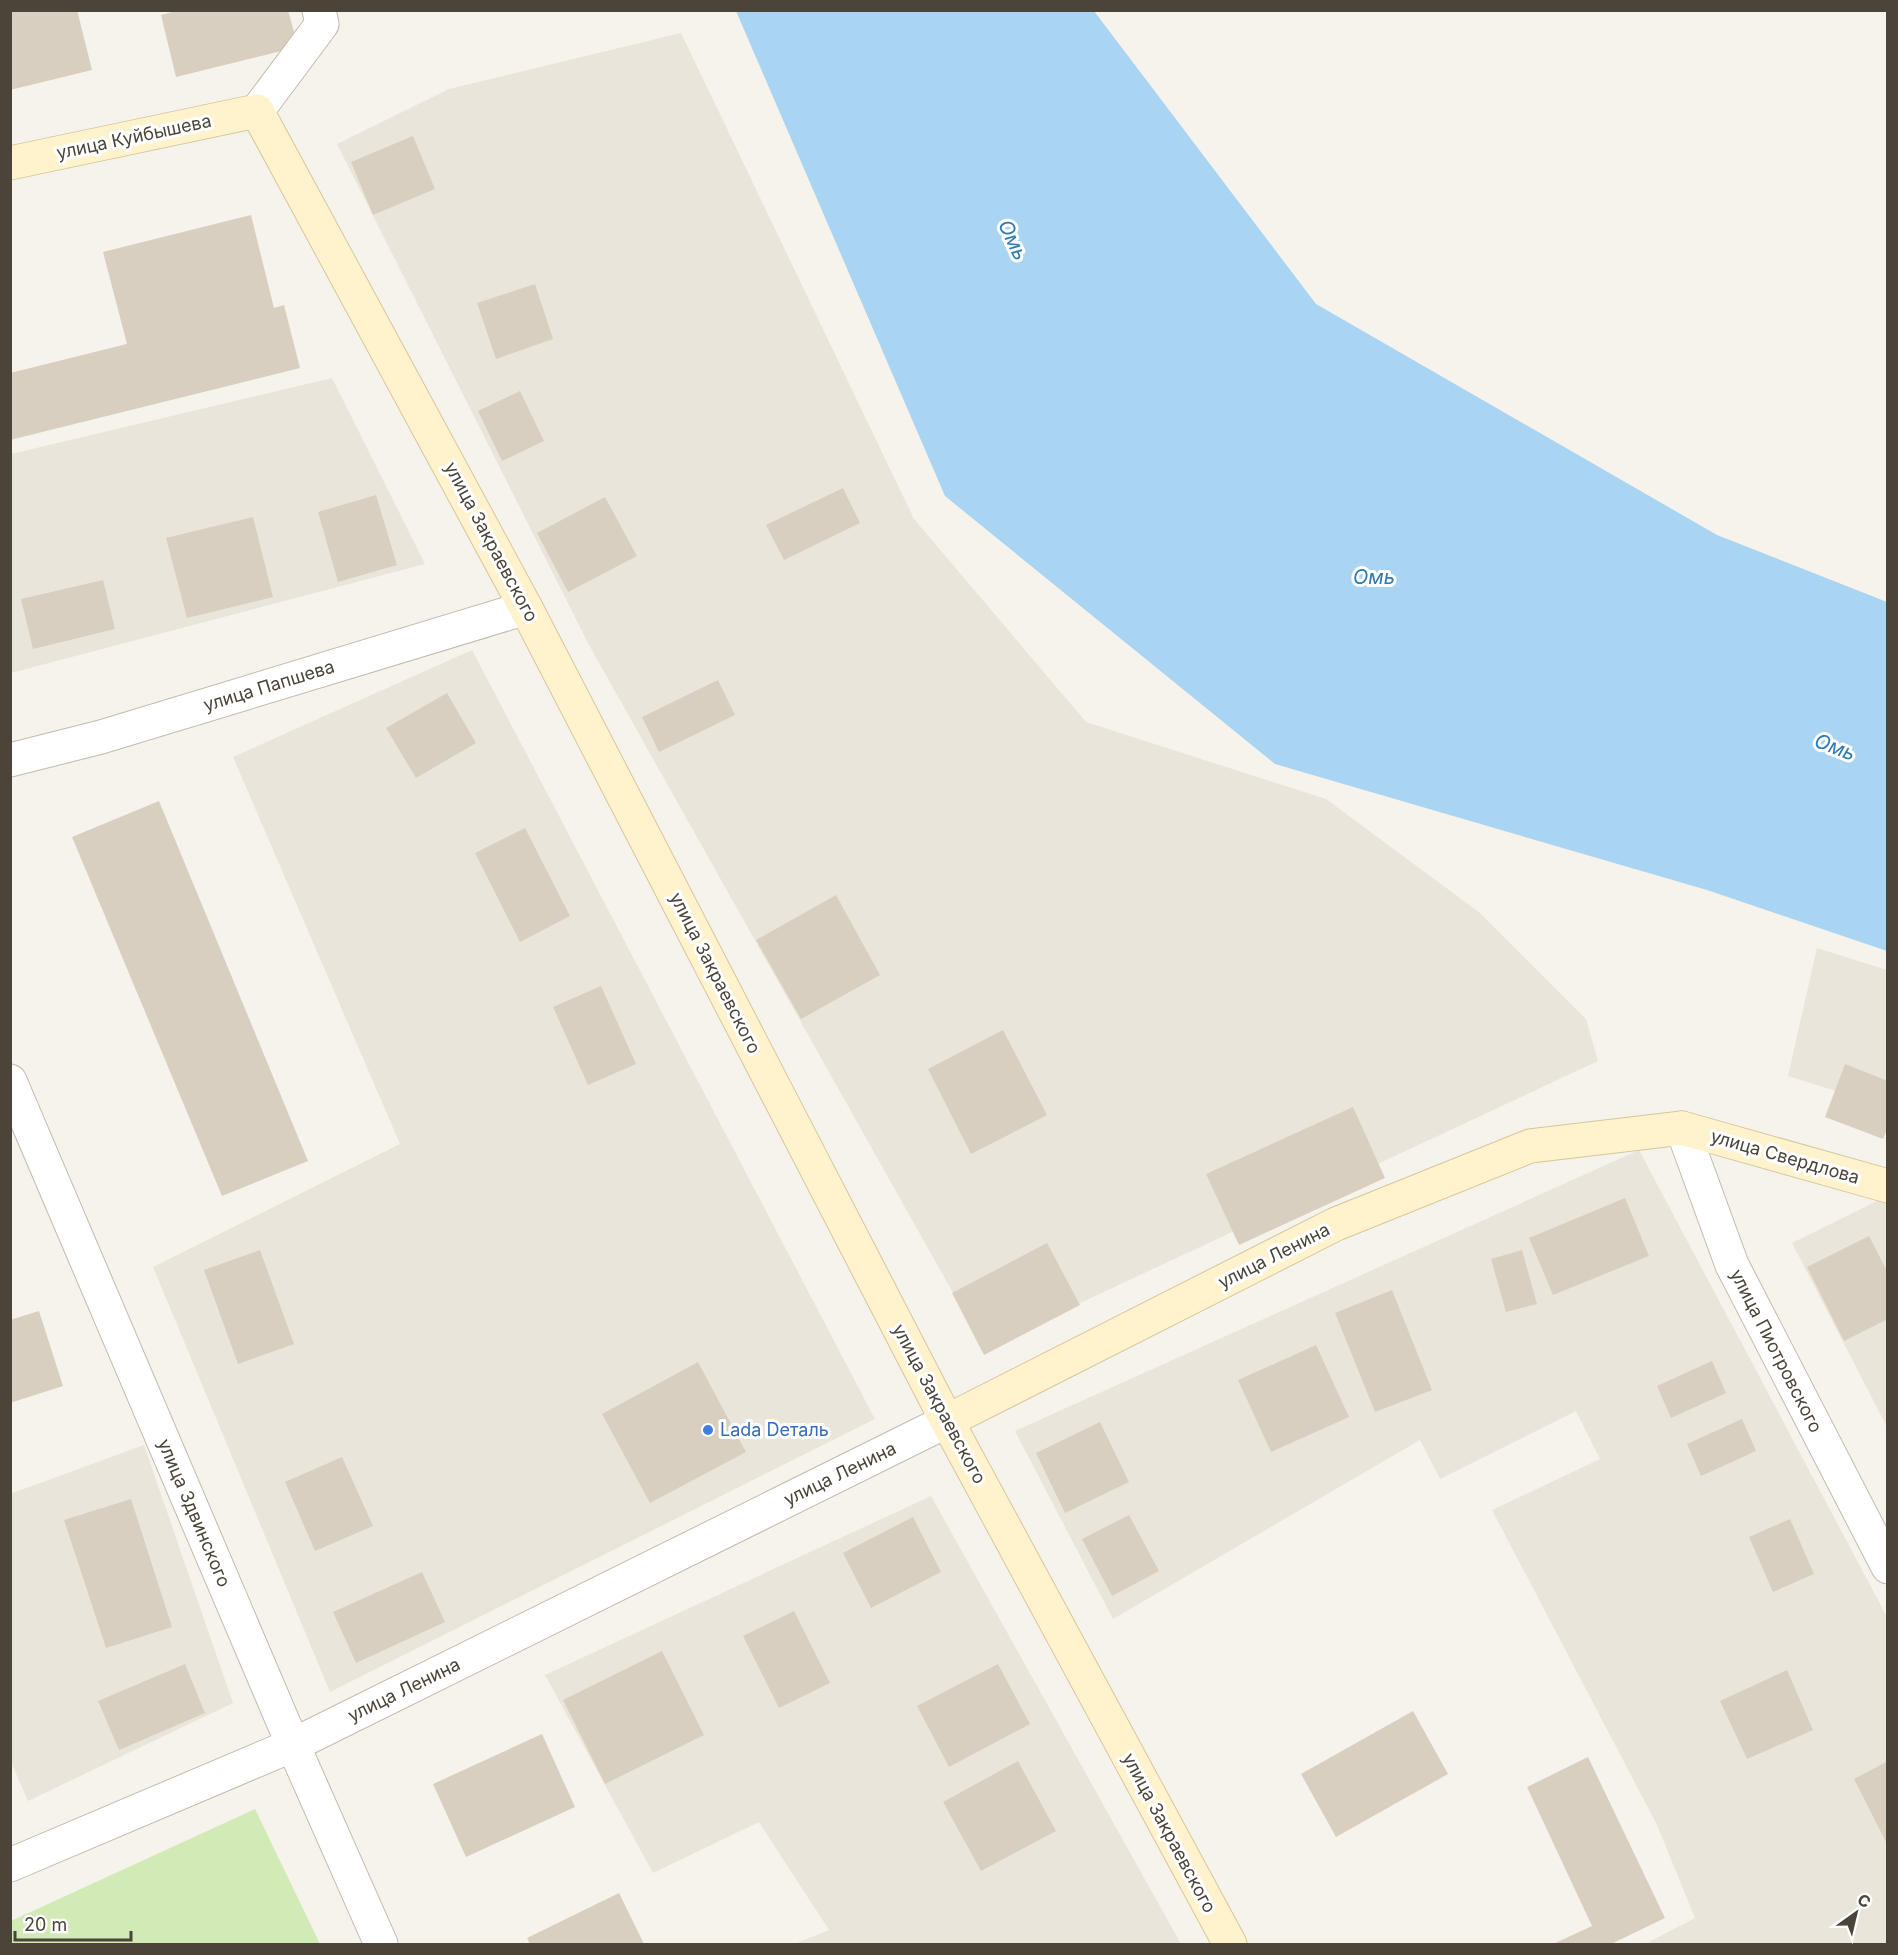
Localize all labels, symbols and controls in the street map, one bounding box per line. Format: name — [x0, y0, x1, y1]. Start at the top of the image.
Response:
street label: улица Куйбышева — [55, 110, 213, 163]
water label: Омь — [993, 216, 1033, 264]
street label: улица Закраевского — [440, 458, 542, 625]
water label: Омь — [1353, 565, 1395, 589]
street label: улица Папшева — [201, 656, 337, 715]
water label: Омь — [1811, 728, 1859, 766]
street label: улица Закраевского — [666, 889, 765, 1057]
street label: улица Свердлова — [1708, 1125, 1862, 1188]
street label: улица Ленина — [1215, 1218, 1333, 1293]
street label: улица Пиотровского — [1726, 1266, 1827, 1436]
street label: улица Закраевского — [888, 1320, 990, 1487]
place label: Lada Dеталь — [720, 1419, 829, 1440]
marker: Lada Dеталь — [701, 1423, 715, 1437]
street label: улица Здвинского — [154, 1436, 235, 1590]
street label: улица Ленина — [780, 1437, 899, 1510]
street label: улица Ленина — [344, 1653, 463, 1726]
street label: улица Закраевского — [1118, 1749, 1220, 1916]
north arrow — [1826, 1883, 1886, 1943]
text: С — [1854, 1889, 1875, 1912]
scale bar — [15, 1904, 130, 1942]
text: 20 m — [24, 1914, 67, 1935]

